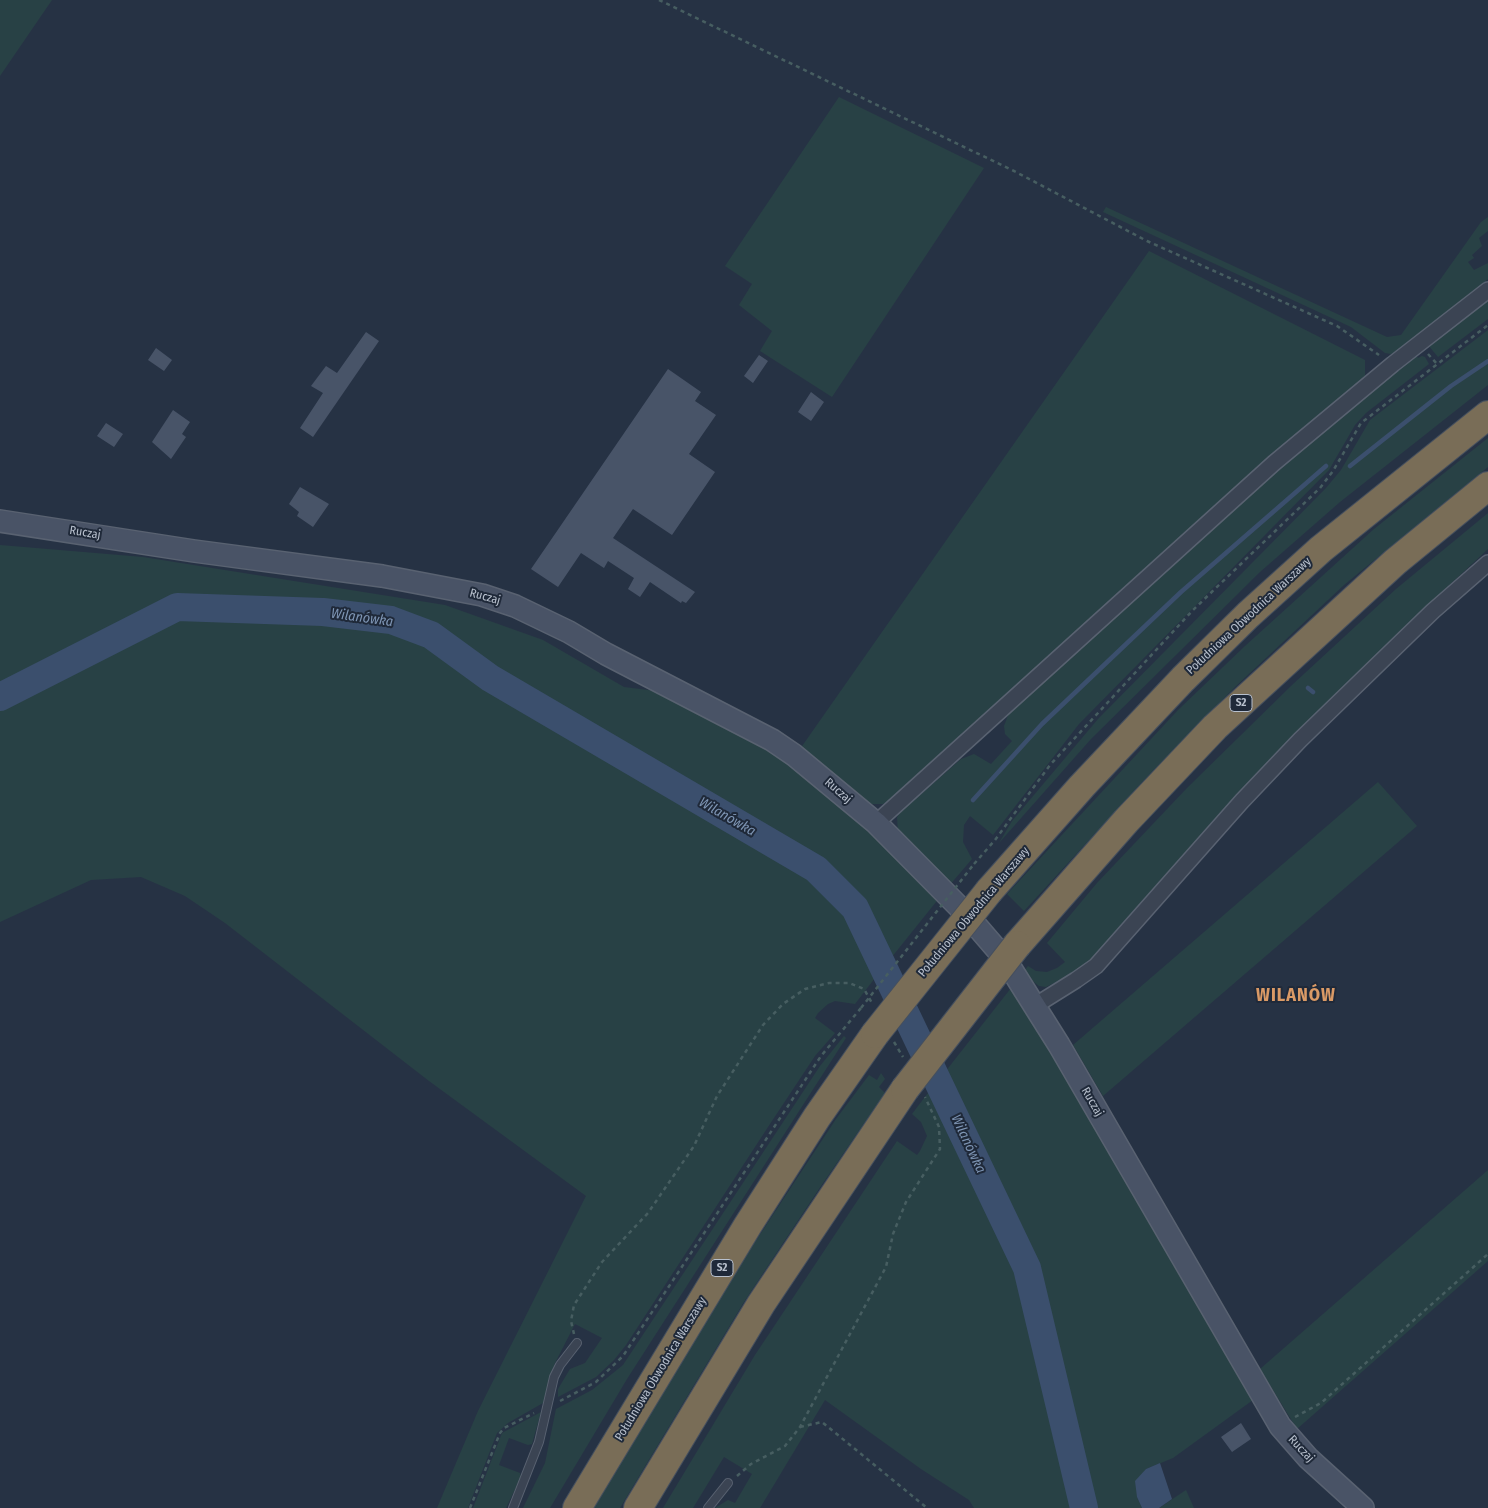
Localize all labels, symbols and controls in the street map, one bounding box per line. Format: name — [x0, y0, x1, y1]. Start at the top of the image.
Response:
street label: Ruczaj — [68, 523, 102, 543]
street label: Południowa Obwodnica Warszawy — [1184, 554, 1314, 678]
street label: Ruczaj — [468, 586, 502, 608]
water label: Wilanówka — [330, 605, 394, 631]
road number: S2 — [1230, 694, 1252, 711]
street label: Ruczaj — [821, 775, 855, 807]
water label: Wilanówka — [696, 794, 758, 840]
street label: Południowa Obwodnica Warszawy — [915, 844, 1033, 980]
district label: WILANÓW — [1255, 985, 1337, 1007]
street label: Ruczaj — [1078, 1085, 1106, 1119]
water label: Wilanówka — [947, 1112, 989, 1176]
road number: S2 — [711, 1260, 733, 1276]
street label: Południowa Obwodnica Warszawy — [612, 1294, 710, 1444]
street label: Ruczaj — [1285, 1433, 1317, 1465]

